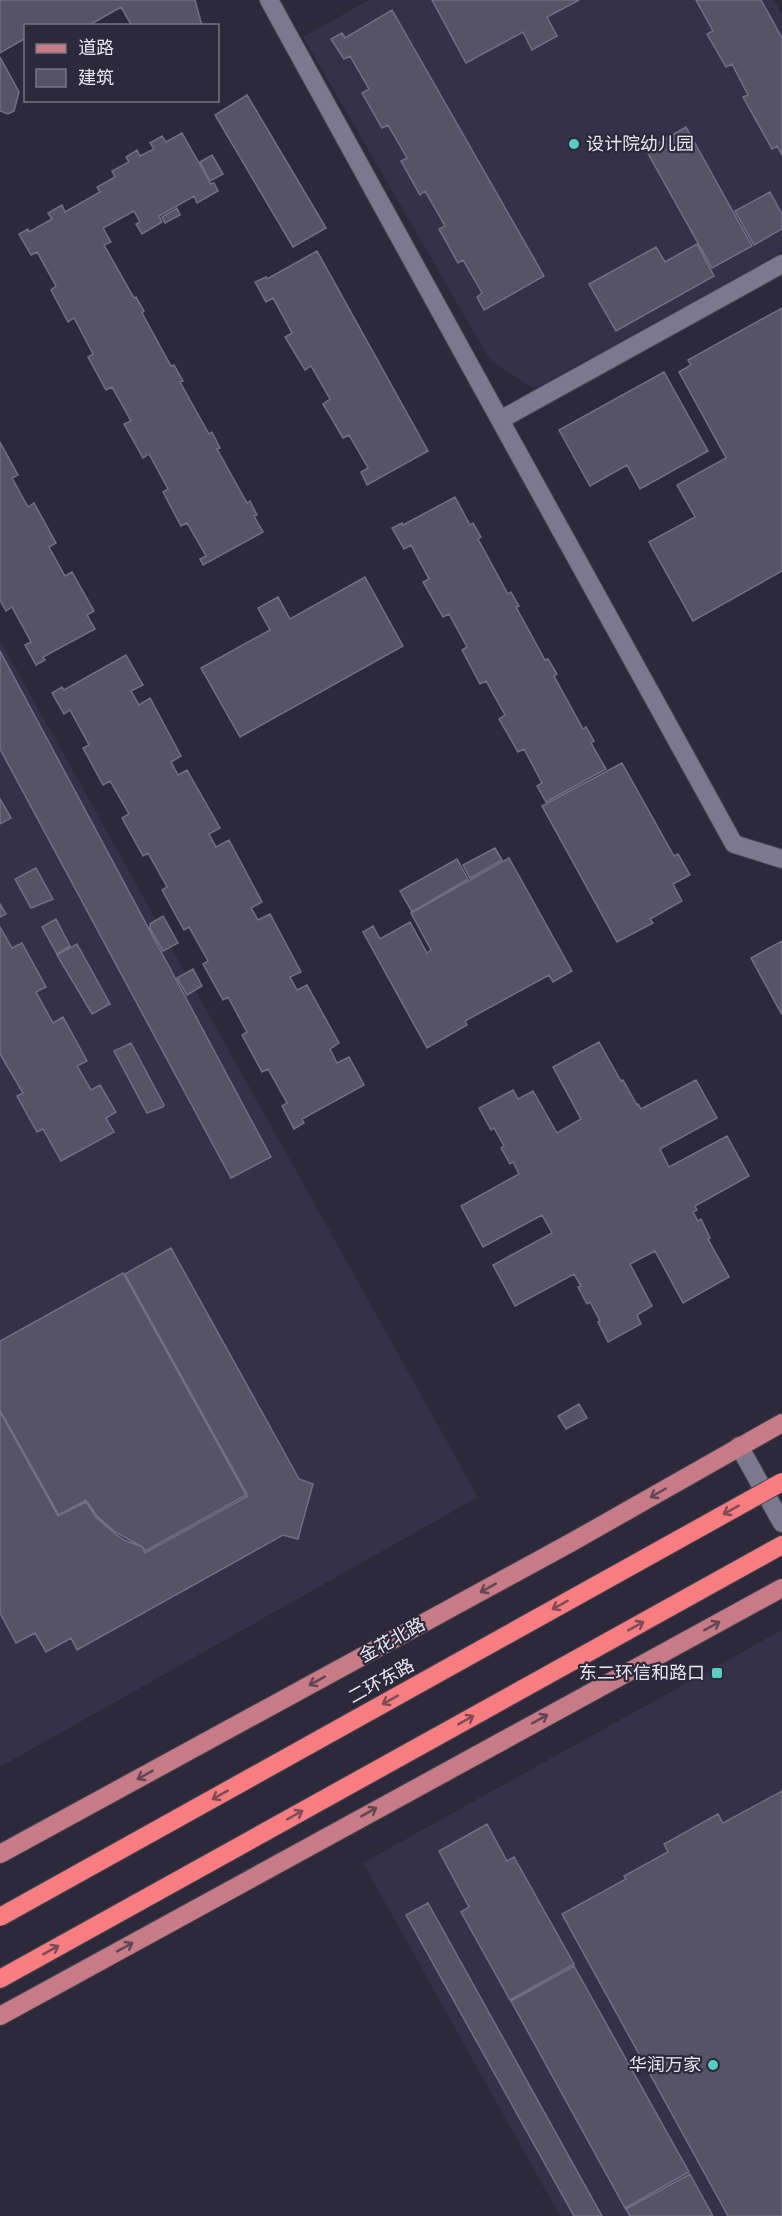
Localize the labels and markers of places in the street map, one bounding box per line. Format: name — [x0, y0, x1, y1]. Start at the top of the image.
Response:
place label: 设计院幼儿园 — [586, 133, 694, 154]
marker: 设计院幼儿园 — [567, 137, 581, 151]
place label: 东二环信和路口 — [579, 1662, 705, 1683]
marker: 东二环信和路口 — [710, 1666, 724, 1680]
place label: 华润万家 — [629, 2054, 701, 2075]
marker: 华润万家 — [706, 2058, 720, 2072]

